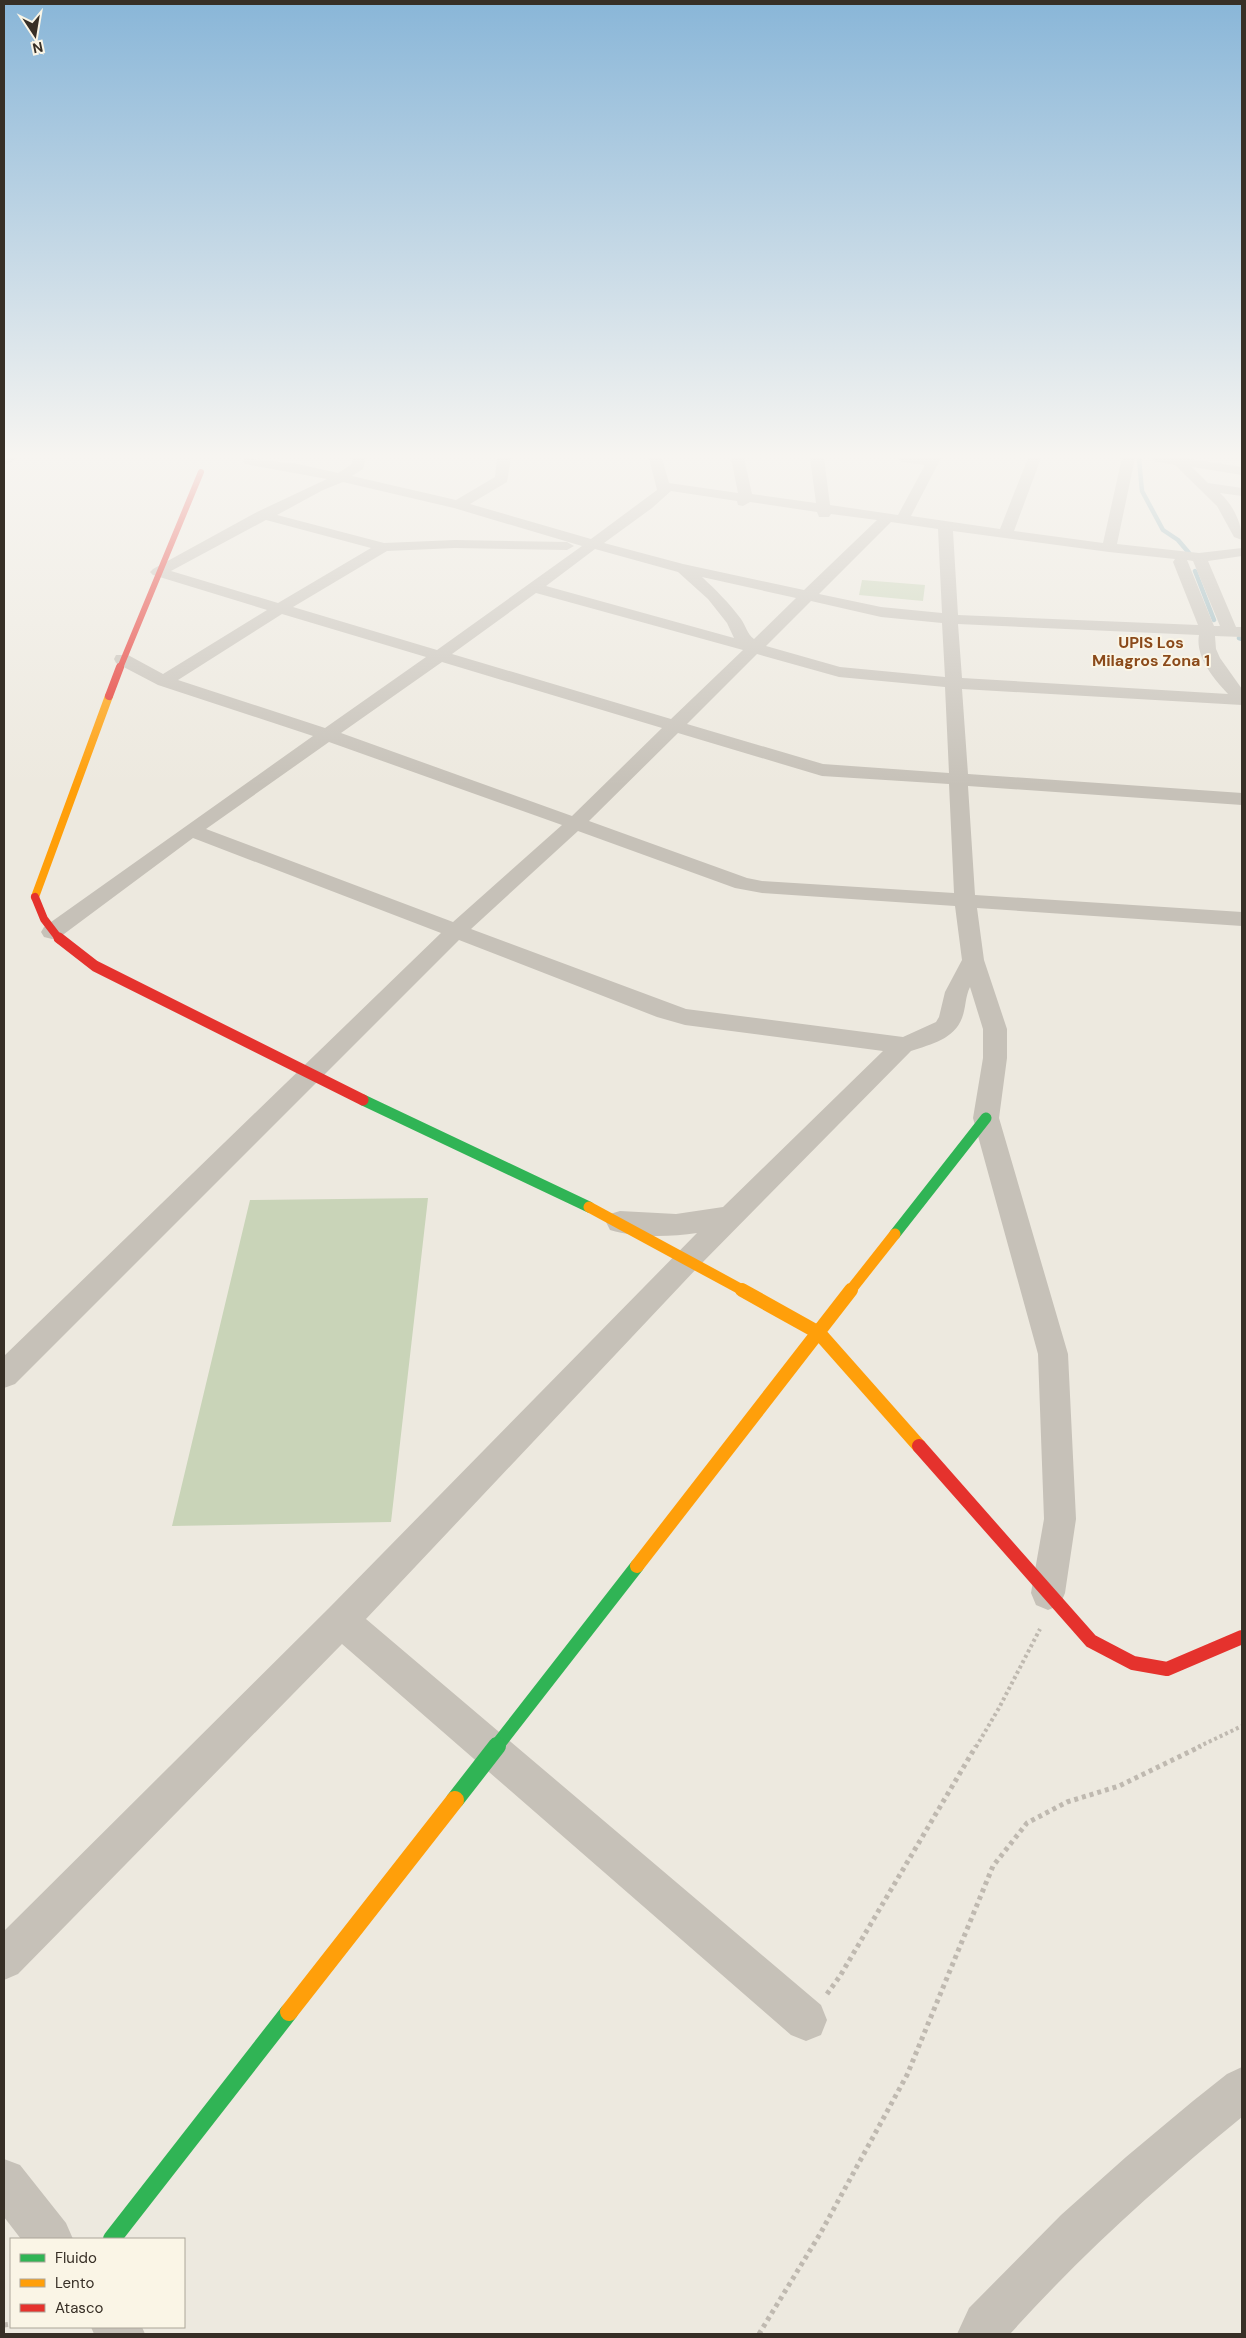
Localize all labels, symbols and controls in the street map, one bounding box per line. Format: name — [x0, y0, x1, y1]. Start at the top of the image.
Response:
north arrow — [10, 10, 60, 60]
text: N — [31, 38, 45, 58]
district label: UPIS Los Milagros Zona 1 — [1092, 632, 1210, 671]
legend — [10, 2238, 185, 2328]
text: Fluido — [55, 2248, 97, 2268]
text: Lento — [55, 2273, 94, 2293]
text: Atasco — [55, 2298, 103, 2318]

